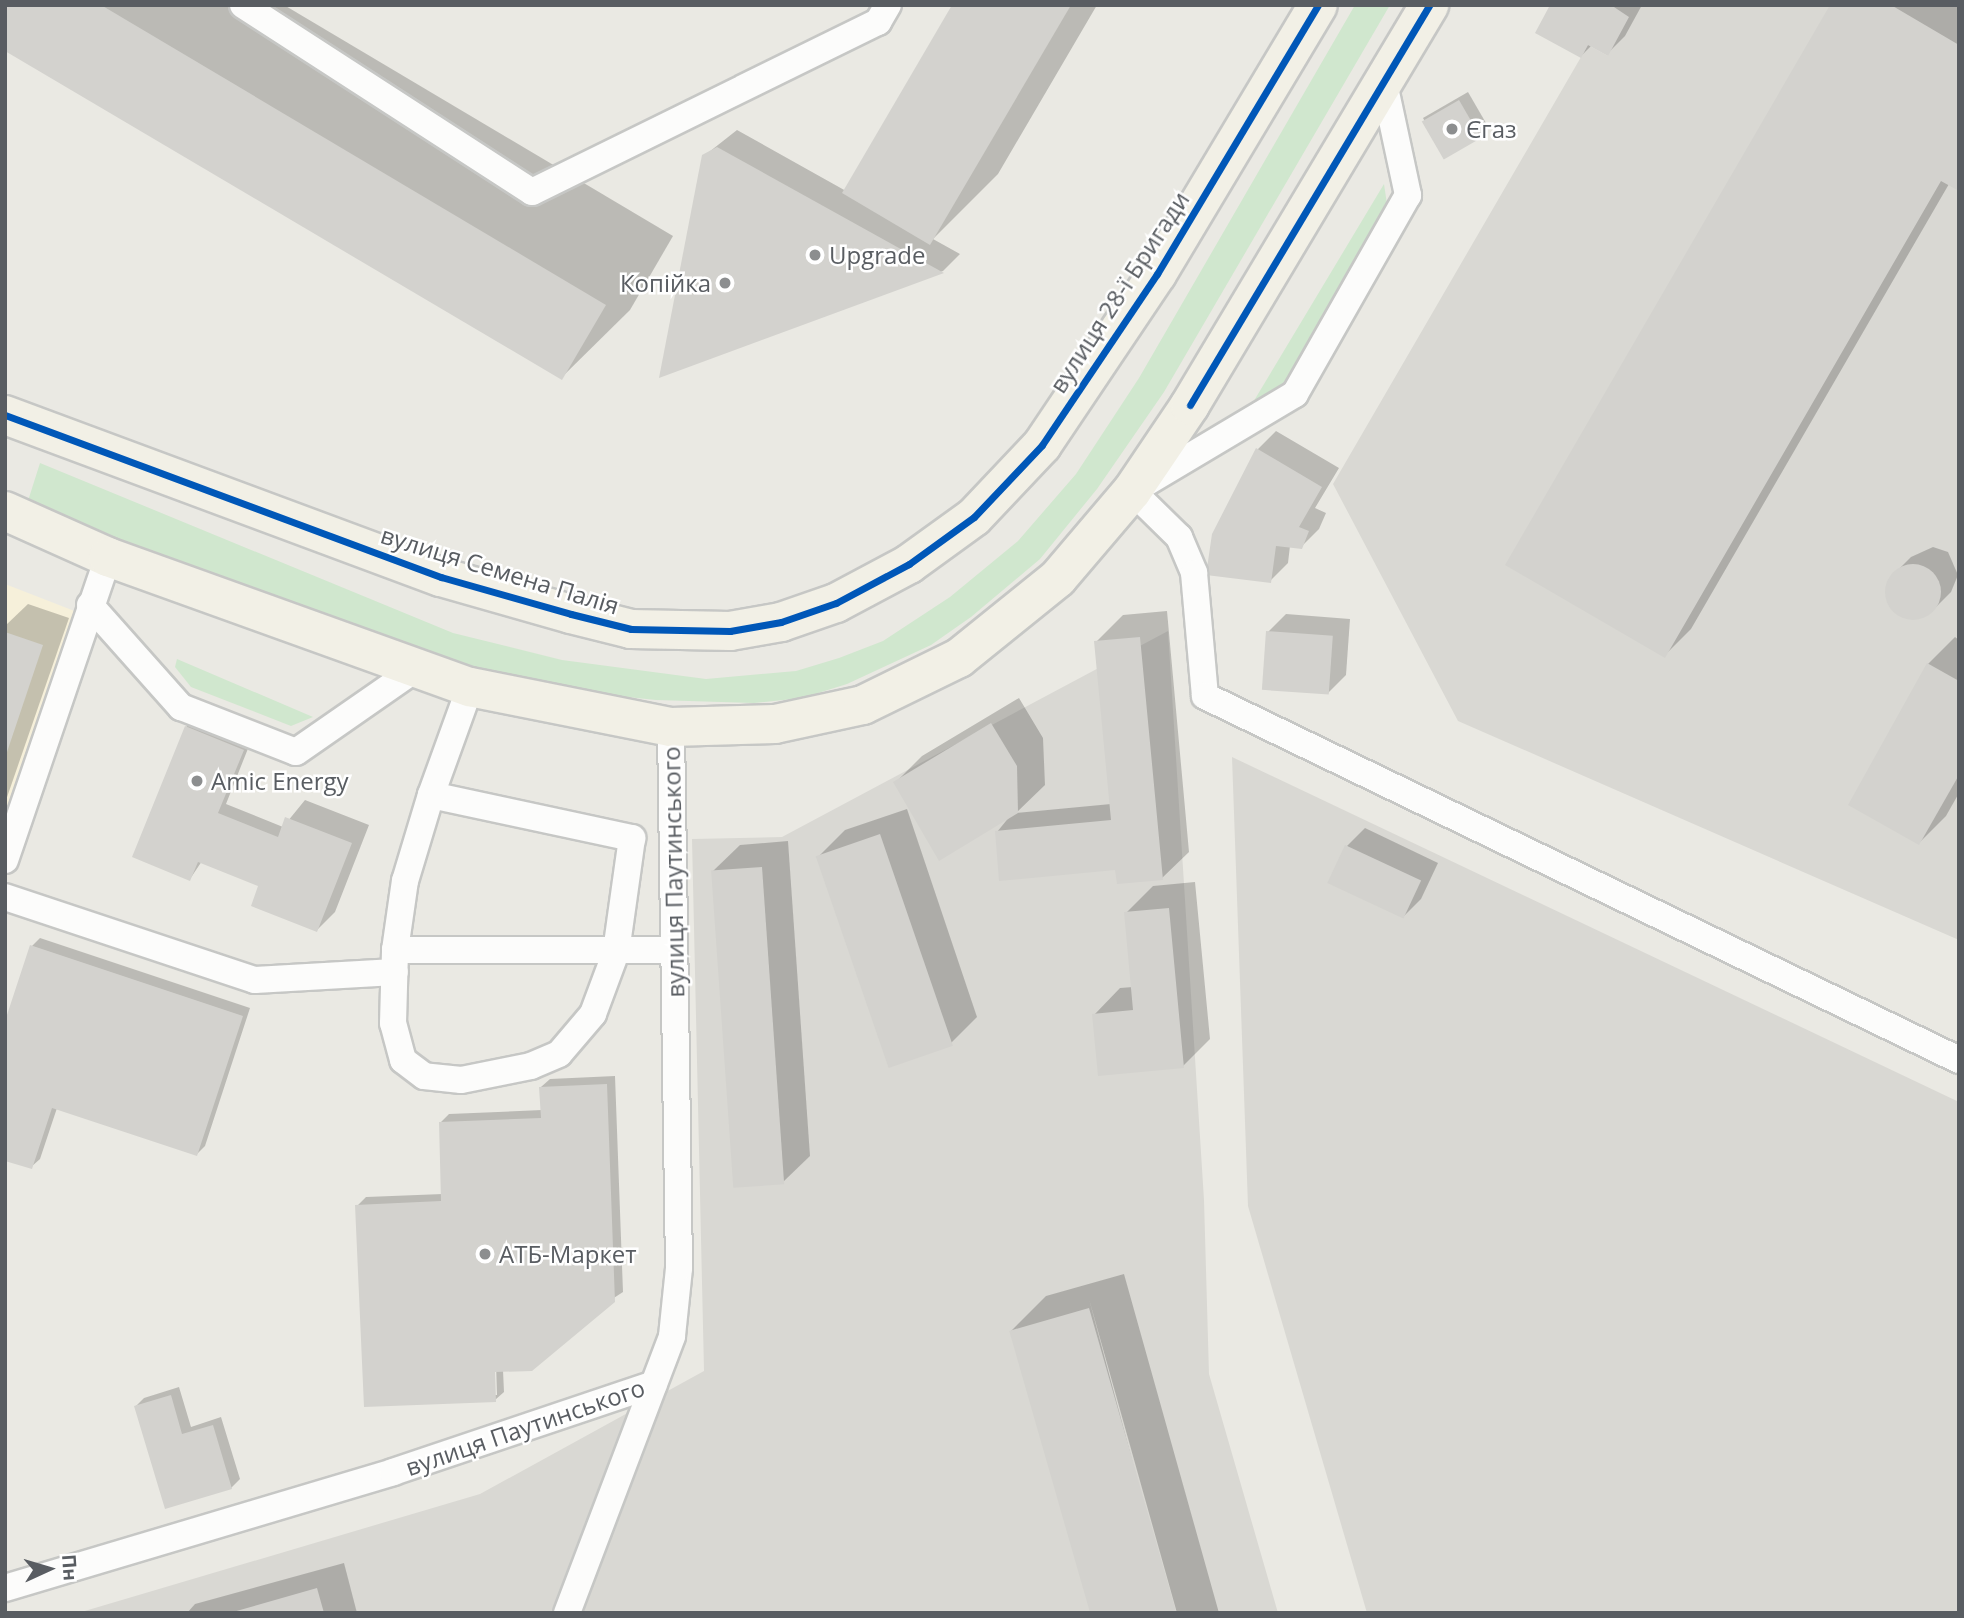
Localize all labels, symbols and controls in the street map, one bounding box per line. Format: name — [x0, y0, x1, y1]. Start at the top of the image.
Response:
place label: Єгаз — [1466, 115, 1517, 143]
marker: Єгаз — [1444, 121, 1460, 137]
street label: вулиця 28-ї Бригади — [1043, 186, 1195, 398]
place label: Upgrade — [829, 241, 926, 269]
marker: Upgrade — [807, 247, 823, 263]
place label: Копійка — [620, 269, 711, 297]
marker: Копійка — [717, 275, 733, 291]
street label: вулиця Семена Палія — [377, 520, 623, 620]
street label: вулиця Паутинського — [656, 746, 690, 998]
place label: Amic Energy — [211, 767, 349, 795]
marker: Amic Energy — [189, 773, 205, 789]
place label: АТБ-Маркет — [499, 1240, 637, 1268]
marker: АТБ-Маркет — [477, 1246, 493, 1262]
street label: вулиця Паутинського — [402, 1372, 648, 1482]
north arrow — [14, 1534, 84, 1604]
text: Пн — [56, 1553, 84, 1582]

